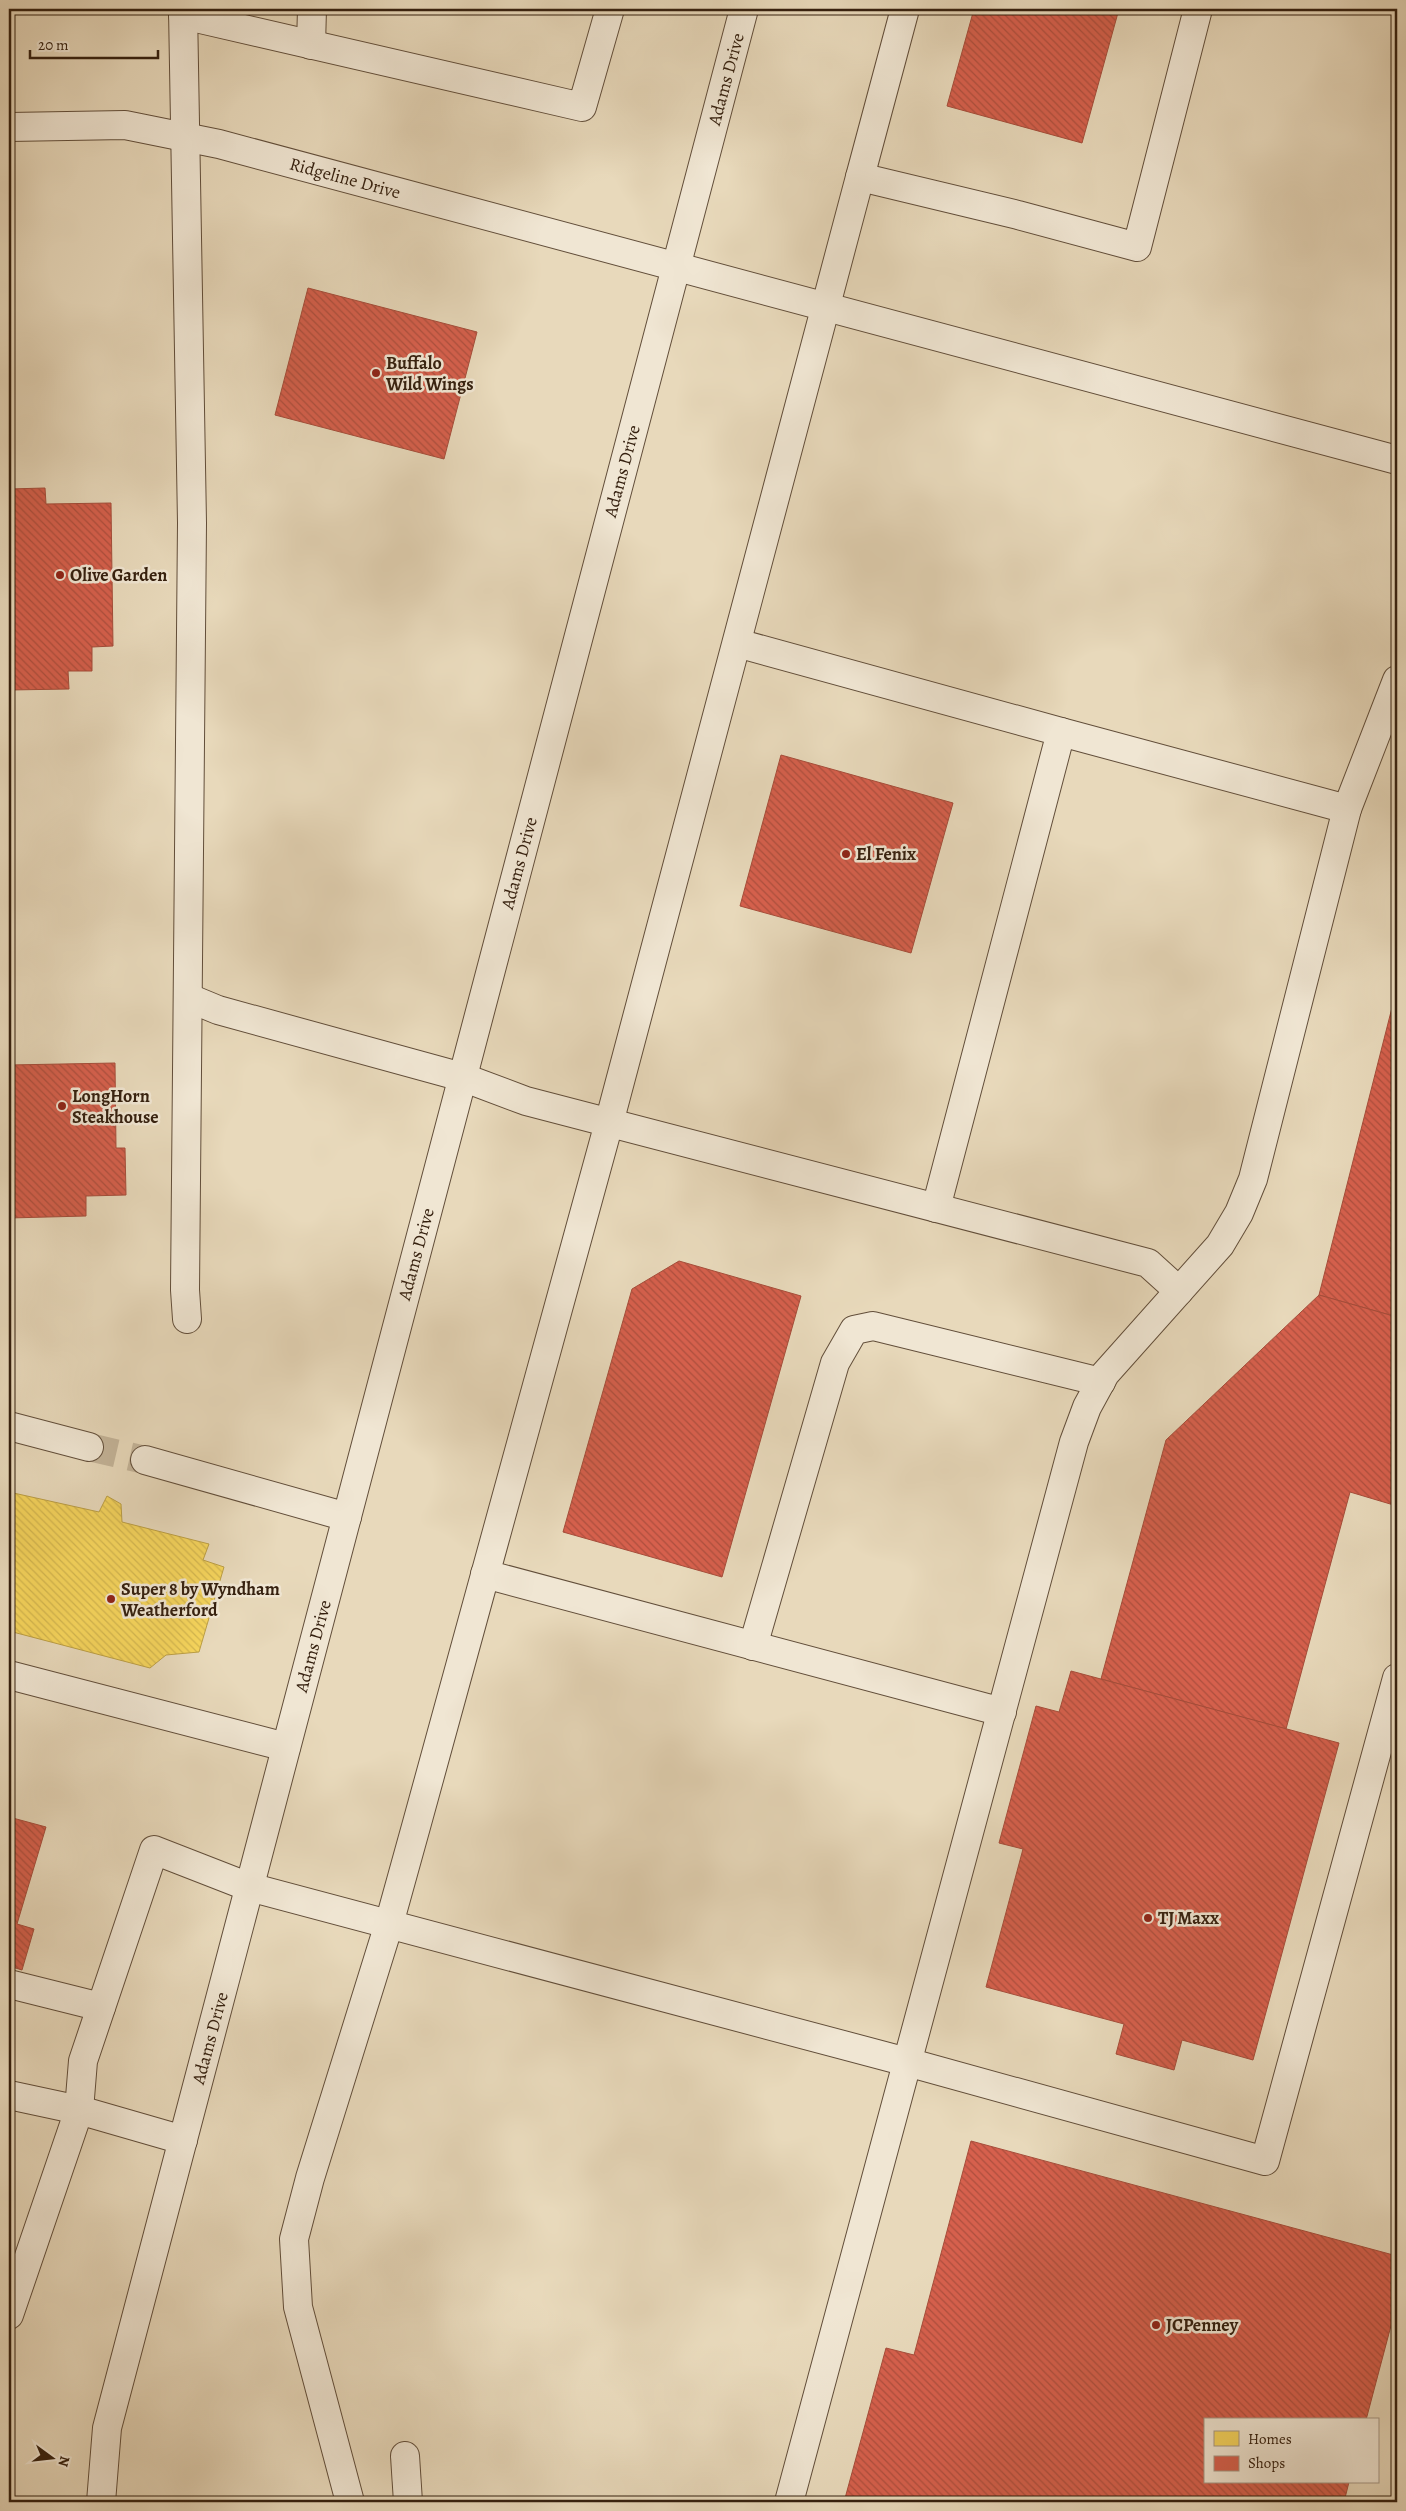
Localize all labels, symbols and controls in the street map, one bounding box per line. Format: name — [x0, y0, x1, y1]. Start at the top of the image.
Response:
scale bar — [30, 28, 158, 60]
street label: Adams Drive — [702, 30, 750, 129]
text: 20 m — [38, 35, 69, 55]
street label: Ridgeline Drive — [287, 152, 403, 204]
place label: Buffalo Wild Wings — [385, 351, 474, 396]
marker: Buffalo Wild Wings — [370, 367, 382, 379]
street label: Adams Drive — [598, 422, 646, 521]
place label: Olive Garden — [70, 563, 167, 587]
marker: Olive Garden — [54, 569, 66, 581]
street label: Adams Drive — [495, 814, 543, 913]
place label: El Fenix — [856, 842, 916, 866]
marker: El Fenix — [840, 848, 852, 860]
place label: LongHorn Steakhouse — [72, 1084, 159, 1129]
marker: LongHorn Steakhouse — [56, 1100, 68, 1112]
street label: Adams Drive — [392, 1205, 440, 1304]
place label: Super 8 by Wyndham Weatherford — [120, 1577, 280, 1622]
marker: Super 8 by Wyndham Weatherford — [105, 1593, 117, 1605]
street label: Adams Drive — [289, 1597, 337, 1696]
place label: TJ Maxx — [1158, 1906, 1219, 1930]
marker: TJ Maxx — [1142, 1912, 1154, 1924]
street label: Adams Drive — [186, 1989, 234, 2088]
place label: JCPenney — [1166, 2313, 1239, 2337]
marker: JCPenney — [1150, 2319, 1162, 2331]
legend — [1204, 2418, 1378, 2484]
text: Homes — [1248, 2429, 1292, 2449]
north arrow — [28, 2434, 78, 2484]
text: Shops — [1248, 2453, 1285, 2473]
text: N — [54, 2454, 75, 2469]

